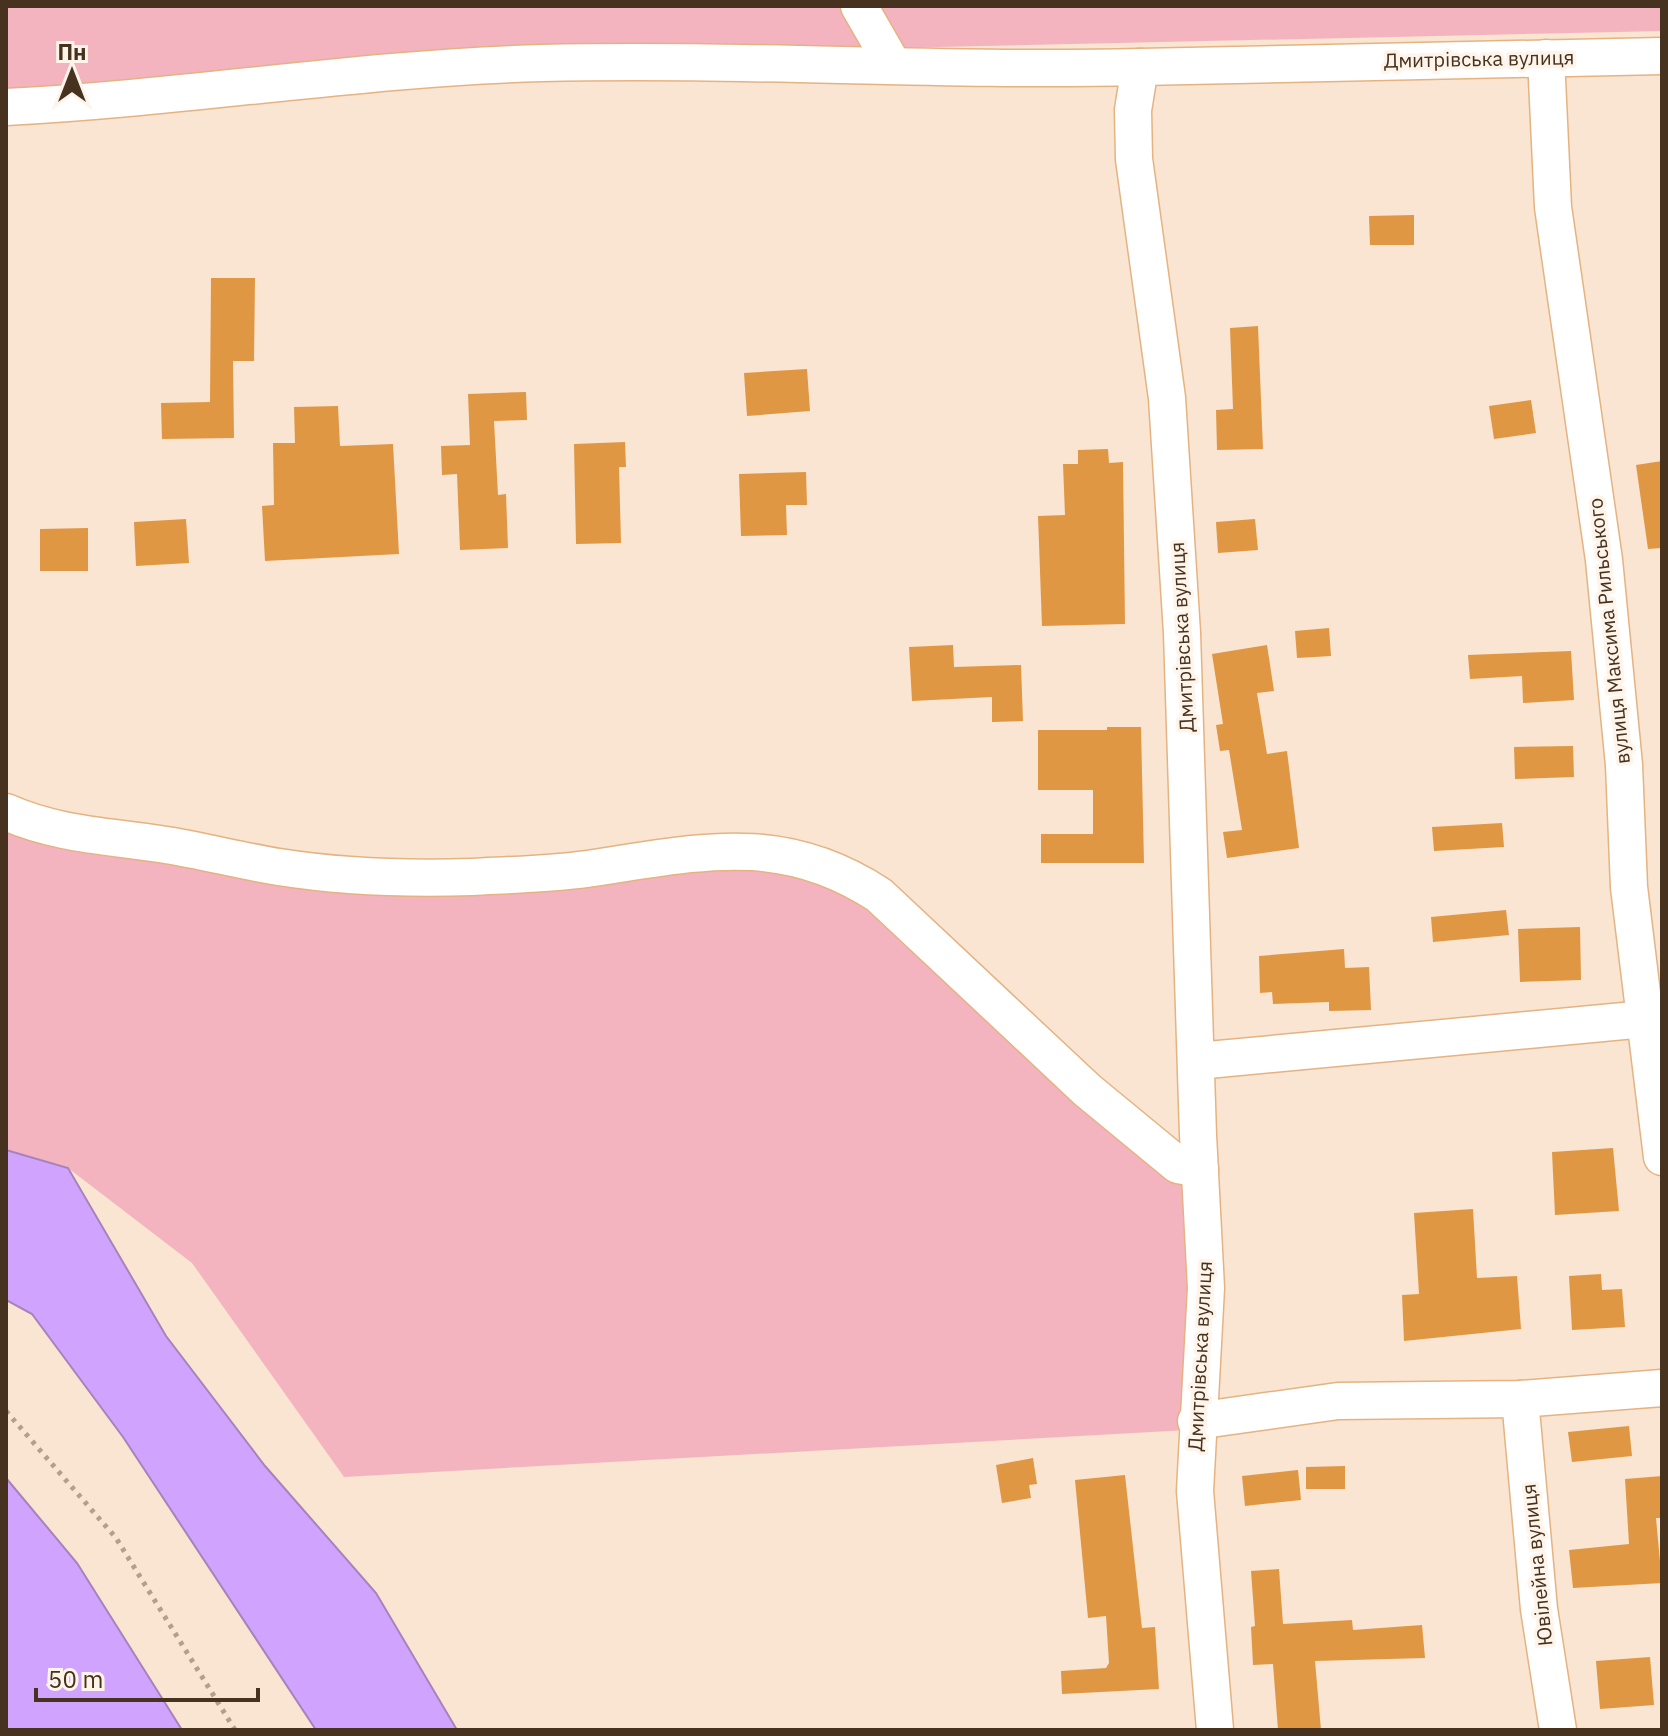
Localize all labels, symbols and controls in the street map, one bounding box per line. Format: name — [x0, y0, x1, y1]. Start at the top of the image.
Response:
north arrow — [32, 32, 112, 112]
text: Пн — [57, 37, 87, 66]
street label: Дмитрівська вулиця — [1384, 43, 1574, 74]
street label: вулиця Максима Рильського — [1581, 497, 1636, 765]
street label: Дмитрівська вулиця — [1163, 541, 1200, 733]
street label: Дмитрівська вулиця — [1181, 1260, 1218, 1452]
street label: Ювілейна вулиця — [1515, 1483, 1558, 1648]
scale bar — [36, 1652, 258, 1702]
text: 50 m — [48, 1663, 103, 1695]

